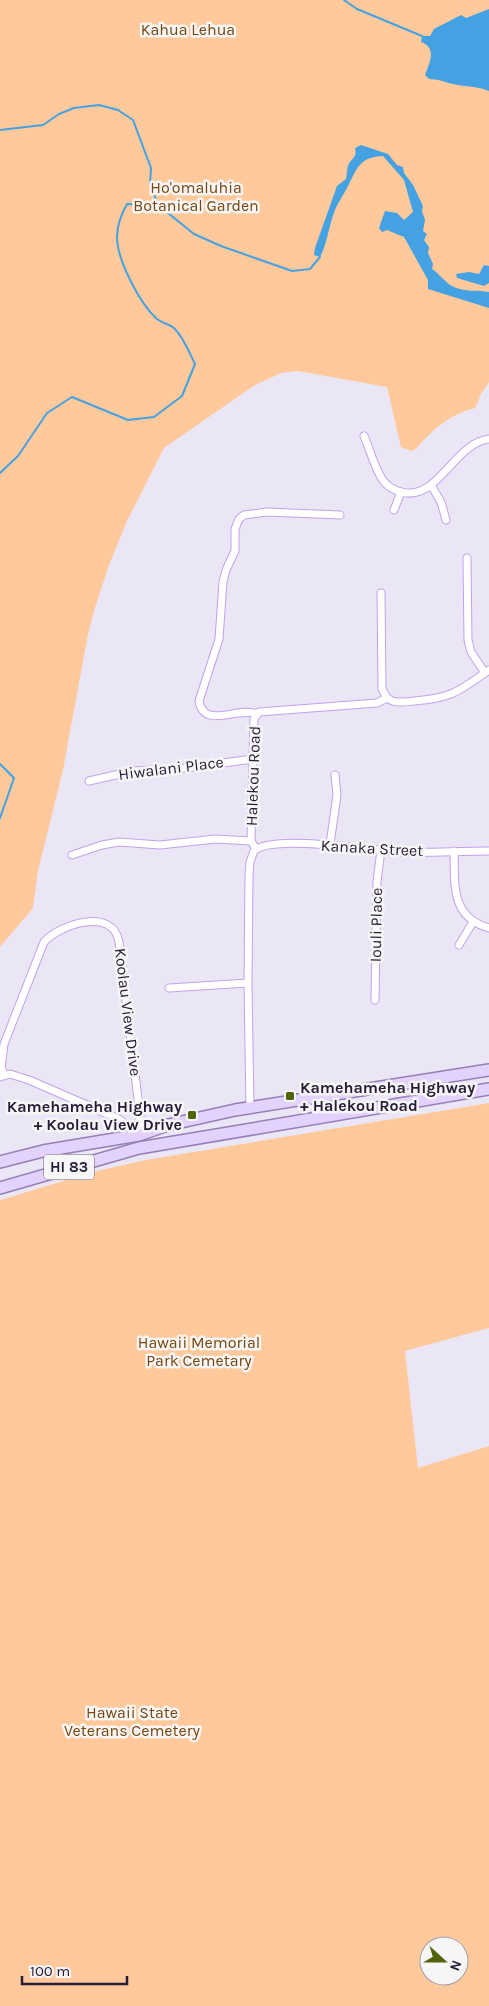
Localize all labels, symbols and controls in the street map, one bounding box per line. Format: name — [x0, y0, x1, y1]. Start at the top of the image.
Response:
park label: Kahua Lehua — [141, 20, 235, 39]
park label: Ho'omaluhia Botanical Garden — [133, 178, 259, 215]
street label: Halekou Road — [242, 726, 264, 826]
street label: Hiwalani Place — [117, 752, 225, 784]
street label: Kanaka Street — [320, 836, 424, 860]
street label: Iouli Place — [366, 888, 386, 962]
street label: Koolau View Drive — [111, 947, 145, 1077]
place label: Kamehameha Highway + Halekou Road — [300, 1078, 475, 1115]
marker: Kamehameha Highway + Halekou Road — [284, 1090, 296, 1102]
place label: Kamehameha Highway + Koolau View Drive — [7, 1097, 182, 1134]
marker: Kamehameha Highway + Koolau View Drive — [186, 1109, 198, 1121]
road number: HI 83 — [44, 1154, 94, 1180]
park label: Hawaii Memorial Park Cemetary — [138, 1333, 260, 1370]
park label: Hawaii State Veterans Cemetery — [64, 1703, 201, 1740]
north arrow — [419, 1936, 469, 1986]
scale bar — [22, 1954, 128, 1986]
text: N — [446, 1958, 465, 1973]
text: 100 m — [30, 1962, 70, 1980]

